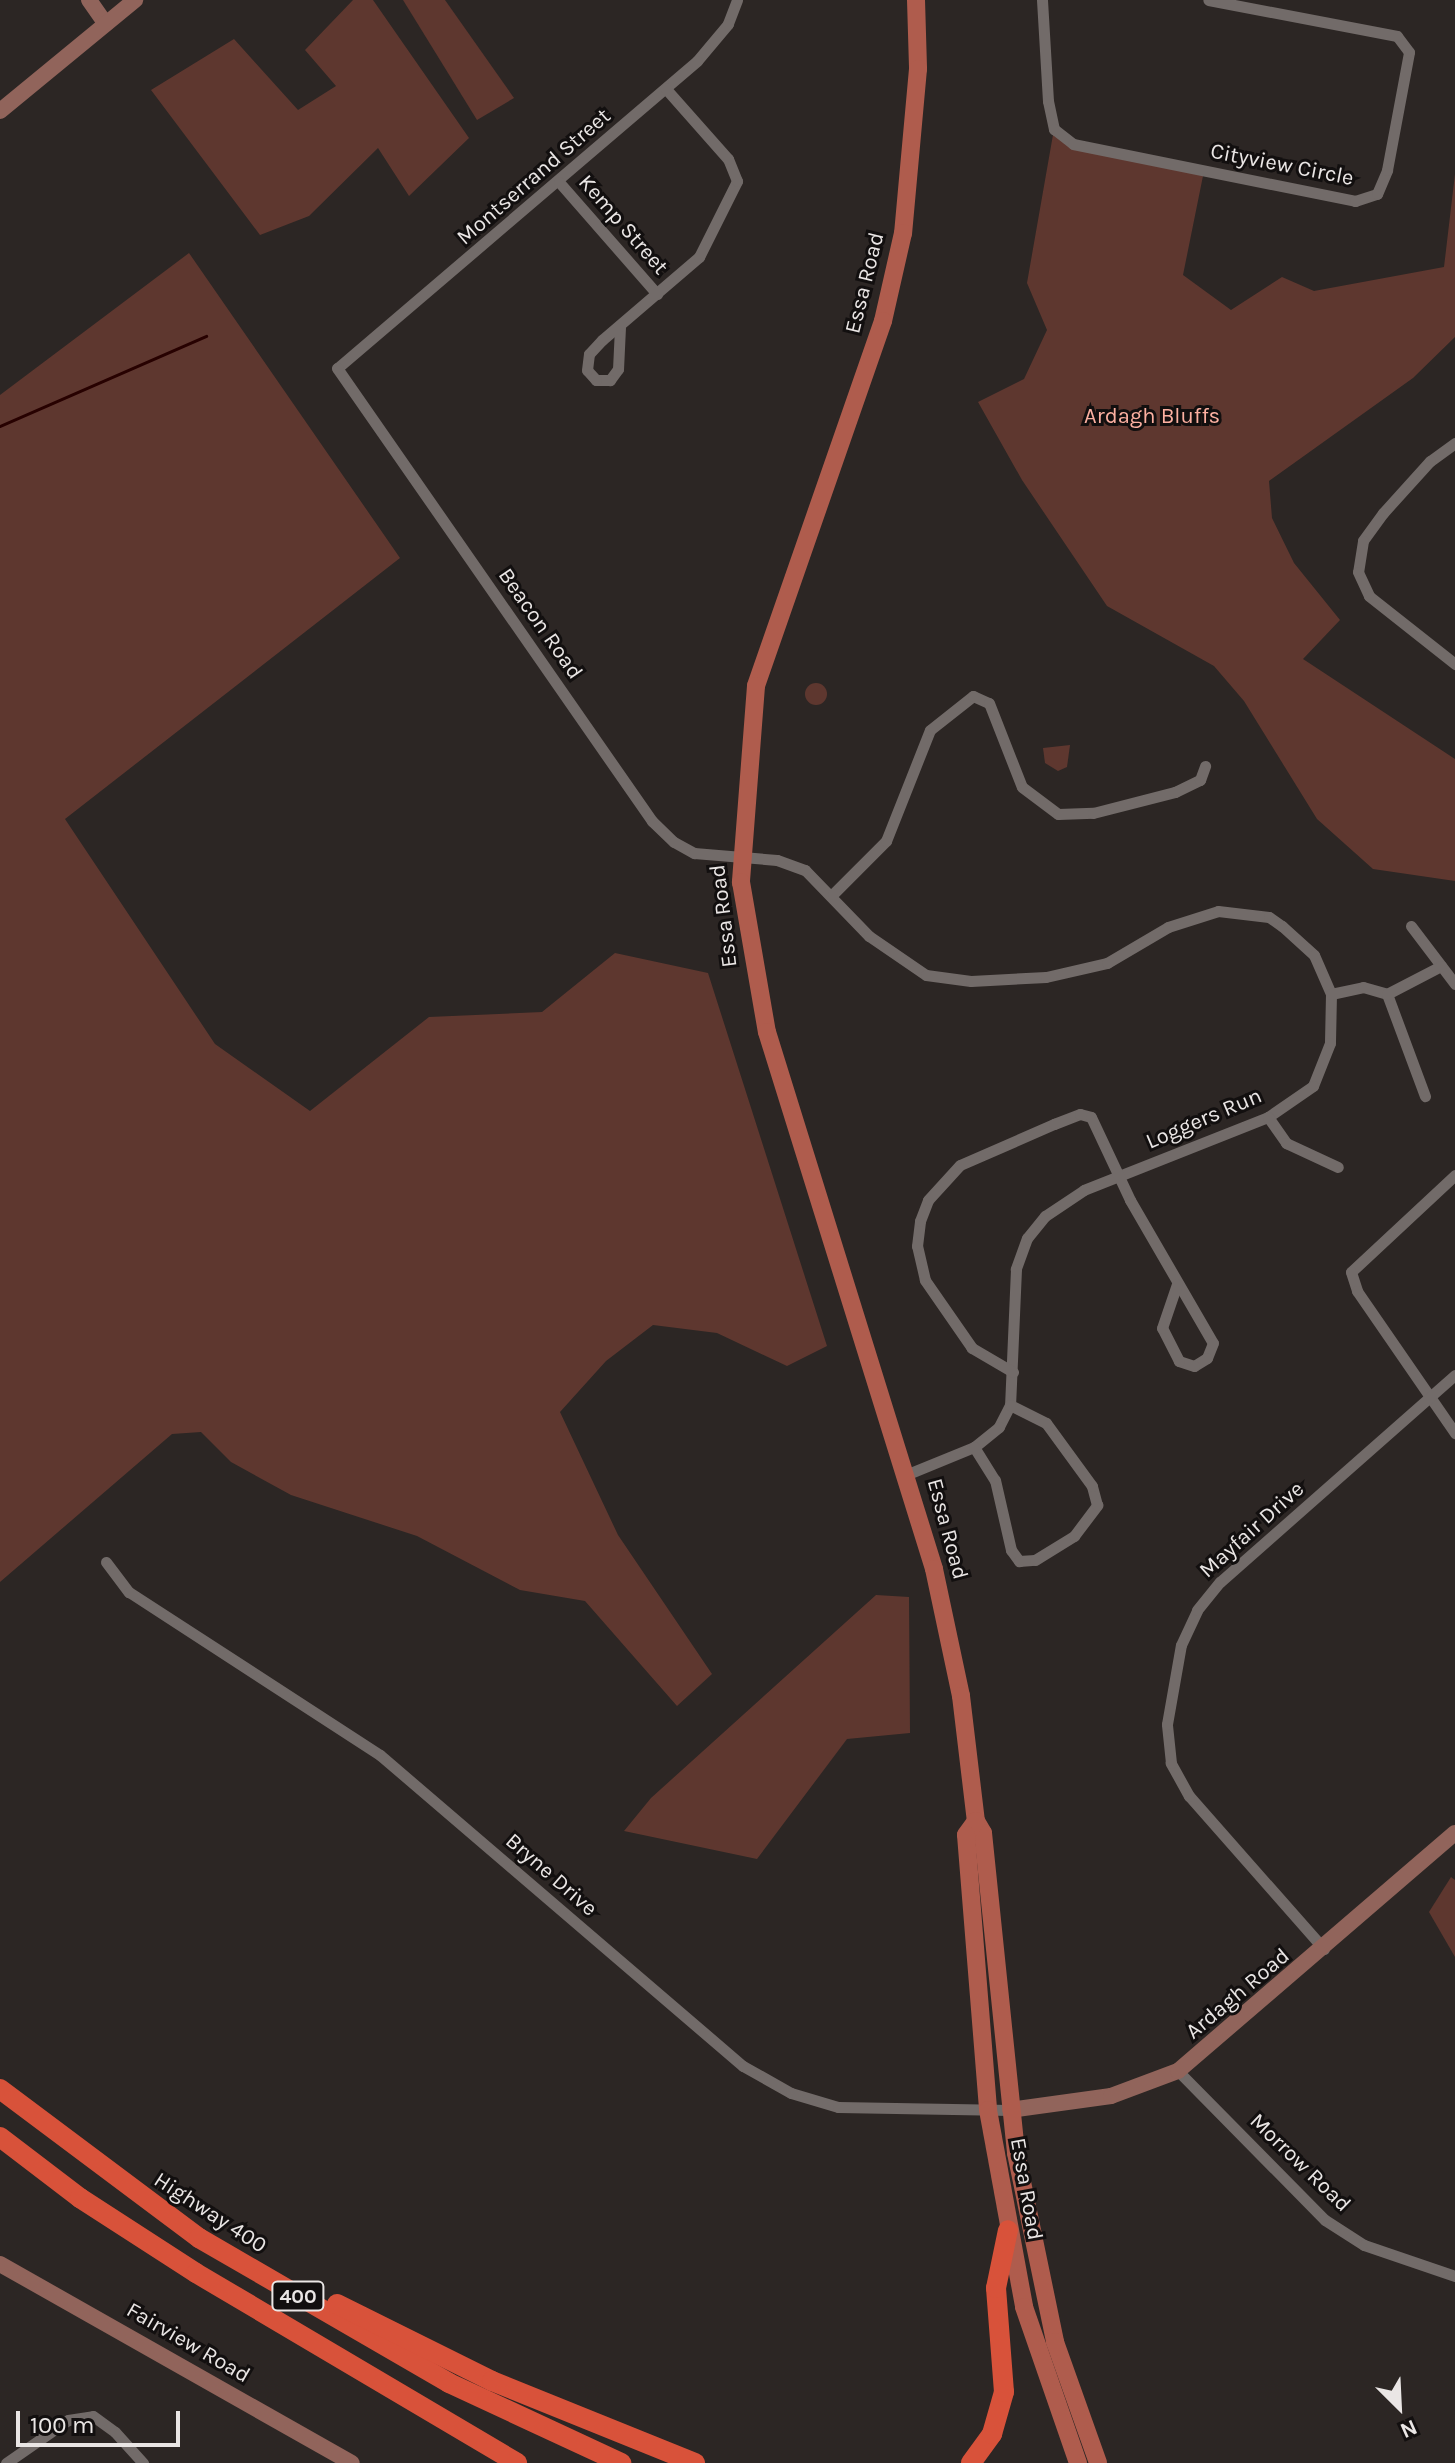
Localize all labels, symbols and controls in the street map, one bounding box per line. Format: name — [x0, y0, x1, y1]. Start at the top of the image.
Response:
street label: Montserrand Street — [452, 103, 616, 251]
street label: Cityview Circle — [1208, 138, 1356, 192]
street label: Kemp Street — [572, 170, 674, 280]
street label: Essa Road — [840, 230, 890, 336]
park label: Ardagh Bluffs — [1084, 404, 1220, 430]
street label: Beacon Road — [492, 563, 588, 685]
street label: Essa Road — [705, 863, 743, 969]
street label: Loggers Run — [1142, 1083, 1266, 1155]
street label: Essa Road — [921, 1476, 973, 1582]
street label: Mayfair Drive — [1194, 1476, 1310, 1584]
street label: Bryne Drive — [500, 1828, 602, 1922]
street label: Ardagh Road — [1181, 1943, 1295, 2045]
street label: Morrow Road — [1244, 2108, 1356, 2218]
street label: Essa Road — [1004, 2136, 1048, 2242]
street label: Highway 400 — [149, 2167, 271, 2259]
road number: 400 — [270, 2280, 326, 2312]
street label: Fairview Road — [121, 2297, 255, 2389]
north arrow — [1359, 2367, 1439, 2447]
scale bar — [20, 2395, 184, 2445]
text: 100 m — [30, 2411, 95, 2439]
text: N — [1396, 2414, 1421, 2444]

